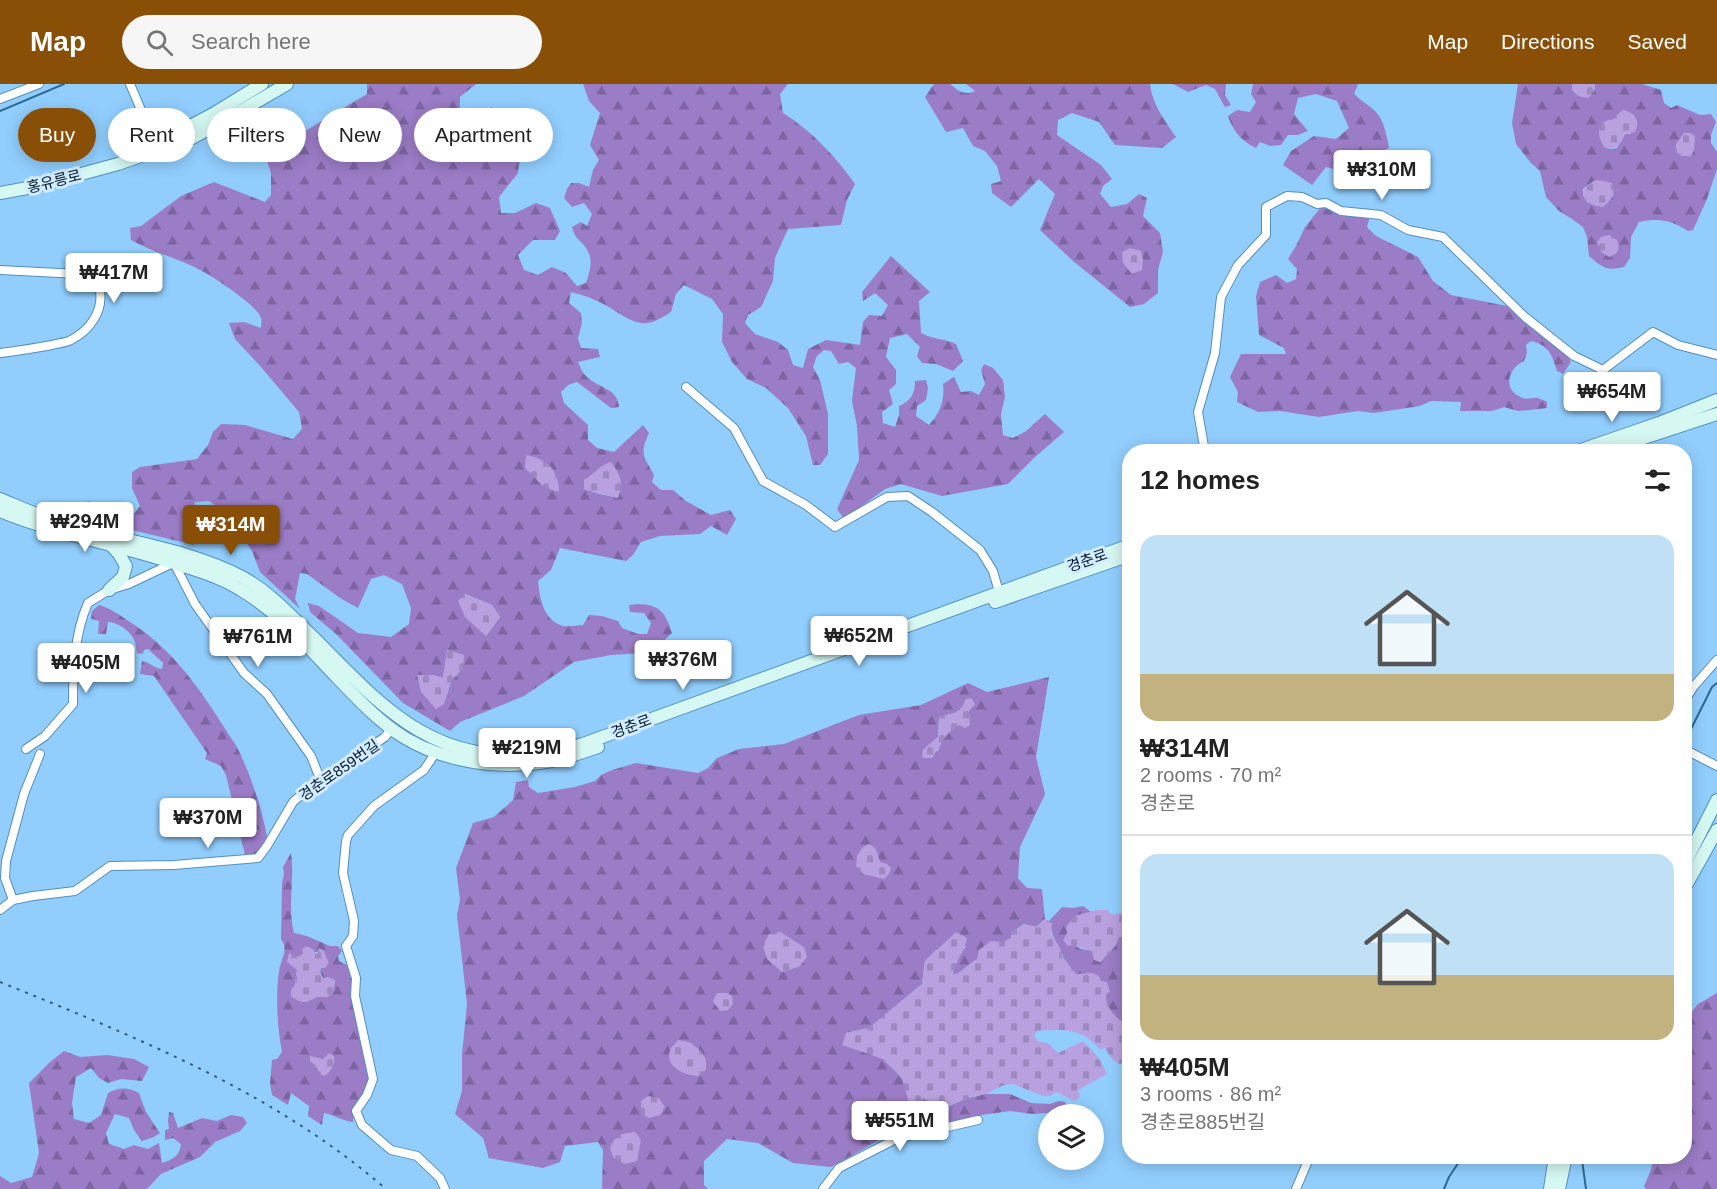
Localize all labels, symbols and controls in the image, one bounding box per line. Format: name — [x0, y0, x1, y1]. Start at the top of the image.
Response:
search box — [122, 15, 542, 69]
text: Map — [30, 26, 86, 57]
icon: search — [143, 26, 176, 59]
text: Search here — [191, 29, 311, 54]
text: Map — [1427, 30, 1468, 53]
text: Directions — [1501, 30, 1594, 53]
text: Saved — [1627, 30, 1687, 53]
chip: Buy — [18, 108, 96, 162]
chip: Rent — [108, 108, 195, 162]
chip: Filters — [207, 108, 306, 162]
chip: New — [318, 108, 402, 162]
chip: Apartment — [414, 108, 553, 162]
pin: ₩310M — [1340, 150, 1424, 201]
text: ₩310M — [1348, 158, 1416, 180]
street label: 홍유릉로 — [25, 166, 83, 196]
pin: ₩417M — [72, 253, 156, 304]
text: ₩417M — [80, 261, 148, 283]
pin: ₩654M — [1570, 372, 1654, 423]
text: ₩654M — [1578, 380, 1646, 402]
icon: filters — [1641, 464, 1674, 497]
text: 12 homes — [1140, 465, 1260, 495]
pin: ₩294M — [43, 502, 127, 553]
pin: ₩314M — [189, 505, 273, 556]
text: ₩294M — [51, 510, 119, 532]
text: ₩314M — [197, 513, 265, 535]
street label: 경춘로 — [1065, 545, 1109, 575]
icon: home — [1353, 574, 1461, 682]
pin: ₩652M — [817, 616, 901, 667]
pin: ₩761M — [216, 617, 300, 668]
text: ₩652M — [825, 624, 893, 646]
text: ₩761M — [224, 625, 292, 647]
pin: ₩376M — [641, 640, 725, 691]
pin: ₩405M — [44, 643, 128, 694]
text: ₩376M — [649, 648, 717, 670]
text: ₩405M — [52, 651, 120, 673]
street label: 경춘로 — [609, 711, 653, 741]
pin: ₩219M — [485, 728, 569, 779]
text: ₩314M — [1140, 733, 1230, 763]
street label: 경춘로859번길 — [296, 736, 382, 804]
text: ₩219M — [493, 736, 561, 758]
text: 2 rooms · 70 m² — [1140, 764, 1281, 786]
text: 경춘로 — [1140, 792, 1195, 814]
pin: ₩370M — [166, 798, 250, 849]
text: ₩370M — [174, 806, 242, 828]
icon: home — [1353, 893, 1461, 1001]
text: ₩405M — [1140, 1052, 1230, 1082]
text: 3 rooms · 86 m² — [1140, 1083, 1281, 1105]
pin: ₩551M — [858, 1101, 942, 1152]
map controls — [1038, 1104, 1104, 1170]
button: layers — [1038, 1104, 1104, 1170]
text: ₩551M — [866, 1109, 934, 1131]
text: 경춘로885번길 — [1140, 1111, 1265, 1133]

